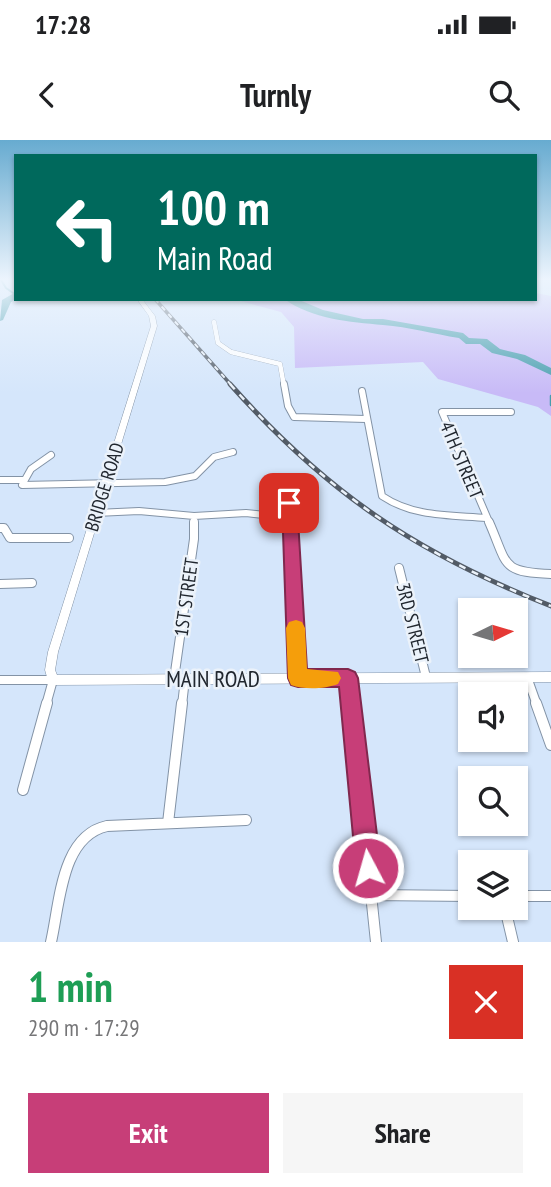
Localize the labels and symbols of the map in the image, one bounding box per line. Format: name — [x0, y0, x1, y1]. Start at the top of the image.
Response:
street label: 4TH STREET — [435, 418, 489, 503]
street label: BRIDGE ROAD — [79, 440, 129, 534]
pin — [259, 473, 319, 533]
street label: 1ST STREET — [169, 556, 203, 638]
street label: 3RD STREET — [391, 580, 435, 666]
north arrow — [458, 598, 528, 668]
street label: MAIN ROAD — [166, 664, 260, 693]
position arrow — [331, 831, 405, 905]

